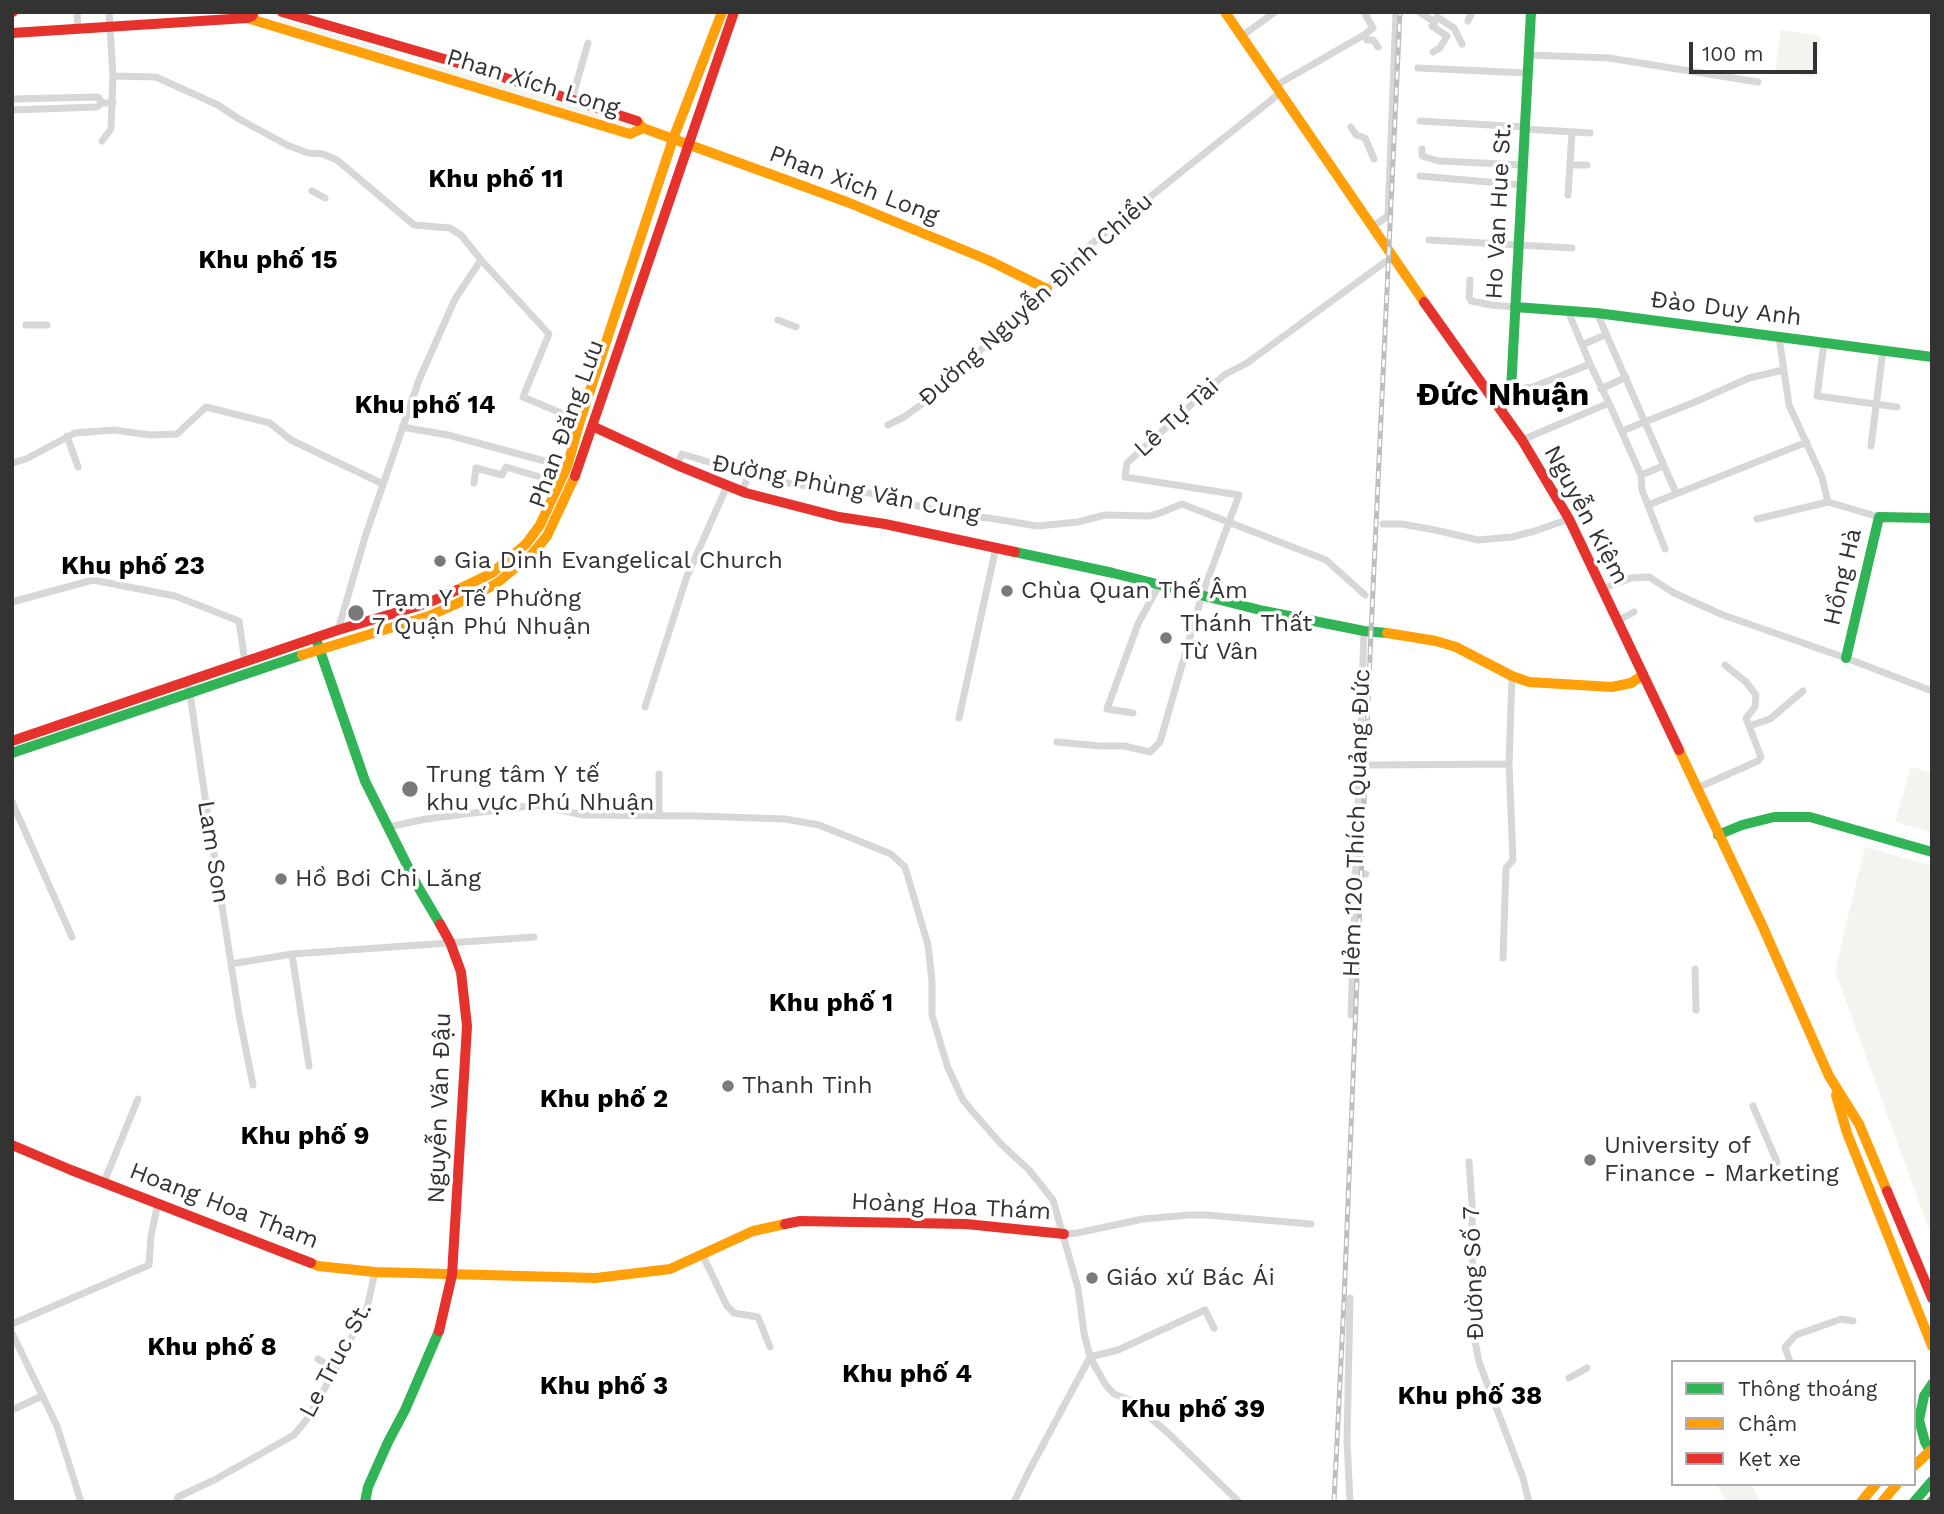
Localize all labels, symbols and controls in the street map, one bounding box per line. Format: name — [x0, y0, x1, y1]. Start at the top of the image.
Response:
scale bar — [1692, 28, 1820, 72]
text: 100 m — [1702, 41, 1764, 66]
street label: Phan Xích Long — [443, 43, 623, 123]
street label: Ho Van Hue St. — [1480, 122, 1518, 300]
street label: Phan Xich Long — [765, 139, 943, 231]
district label: Khu phố 11 — [428, 163, 564, 195]
street label: Đường Nguyễn Đình Chiểu — [913, 187, 1159, 413]
district label: Khu phố 15 — [198, 244, 338, 276]
street label: Đào Duy Anh — [1649, 285, 1803, 333]
street label: Phan Đăng Lưu — [523, 336, 611, 512]
street label: Lê Tự Tài — [1129, 373, 1225, 463]
district label: Đức Nhuận — [1417, 377, 1589, 415]
district label: Khu phố 14 — [354, 389, 496, 421]
street label: Nguyễn Kiệm — [1537, 441, 1635, 589]
street label: Đường Phùng Văn Cung — [710, 449, 982, 529]
street label: Hồng Hà — [1818, 526, 1868, 628]
place label: Gia Dinh Evangelical Church — [454, 547, 783, 575]
district label: Khu phố 23 — [61, 550, 205, 582]
marker: Gia Dinh Evangelical Church — [432, 553, 448, 569]
place label: Chùa Quan Thế Âm — [1021, 577, 1248, 605]
marker: Chùa Quan Thế Âm — [999, 583, 1015, 599]
place label: Trạm Y Tế Phường 7 Quận Phú Nhuận — [372, 585, 591, 641]
marker: Trạm Y Tế Phường 7 Quận Phú Nhuận — [346, 603, 366, 623]
place label: Thánh Thất Từ Vân — [1180, 610, 1312, 666]
marker: Thánh Thất Từ Vân — [1158, 630, 1174, 646]
street label: Hẻm 120 Thích Quảng Đức — [1337, 668, 1377, 978]
place label: Trung tâm Y tế khu vực Phú Nhuận — [426, 761, 654, 817]
marker: Trung tâm Y tế khu vực Phú Nhuận — [400, 779, 420, 799]
street label: Lam Son — [191, 799, 235, 905]
place label: Hồ Bơi Chi Lăng — [295, 865, 481, 893]
marker: Hồ Bơi Chi Lăng — [273, 871, 289, 887]
district label: Khu phố 1 — [769, 987, 893, 1019]
street label: Nguyễn Văn Đậu — [422, 1012, 458, 1204]
place label: Thanh Tinh — [742, 1072, 873, 1100]
marker: Thanh Tinh — [720, 1078, 736, 1094]
district label: Khu phố 2 — [540, 1083, 668, 1115]
district label: Khu phố 9 — [240, 1120, 370, 1152]
place label: University of Finance - Marketing — [1604, 1132, 1839, 1188]
marker: University of Finance - Marketing — [1582, 1152, 1598, 1168]
street label: Hoang Hoa Tham — [125, 1157, 323, 1255]
street label: Hoàng Hoa Thám — [850, 1187, 1052, 1227]
street label: Đường Số 7 — [1457, 1205, 1491, 1341]
place label: Giáo xứ Bác Ái — [1106, 1264, 1275, 1292]
marker: Giáo xứ Bác Ái — [1084, 1270, 1100, 1286]
street label: Le Truc St. — [293, 1297, 379, 1423]
district label: Khu phố 8 — [147, 1331, 277, 1363]
district label: Khu phố 4 — [842, 1358, 972, 1390]
legend — [1671, 1360, 1916, 1486]
district label: Khu phố 3 — [540, 1370, 668, 1402]
text: Thông thoáng — [1738, 1376, 1877, 1401]
district label: Khu phố 38 — [1398, 1380, 1542, 1412]
district label: Khu phố 39 — [1121, 1393, 1265, 1425]
text: Chậm — [1738, 1411, 1797, 1436]
text: Kẹt xe — [1738, 1446, 1801, 1471]

